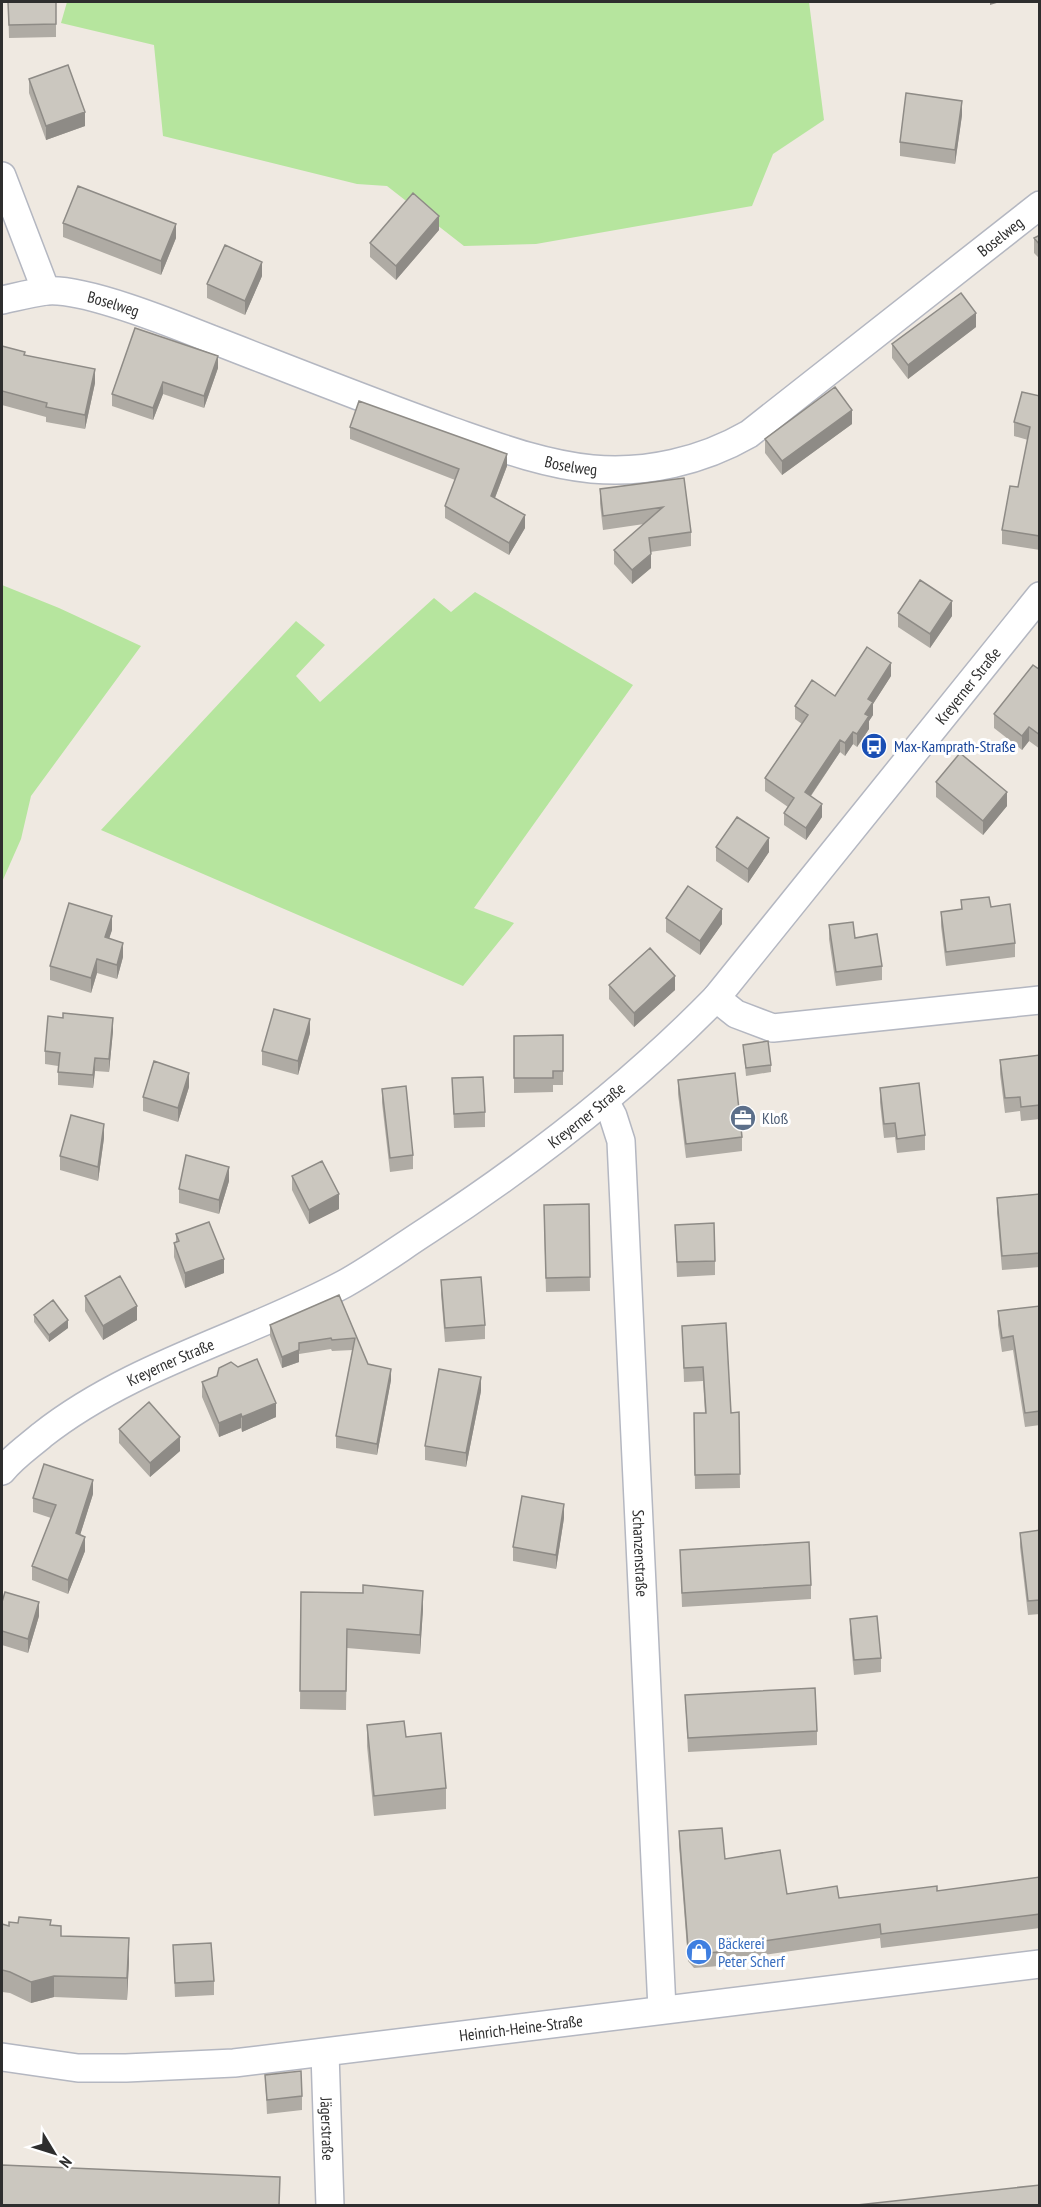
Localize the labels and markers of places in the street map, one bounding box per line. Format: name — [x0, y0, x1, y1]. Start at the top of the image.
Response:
bus stop icon: Max-Kamprath-Straße — [859, 731, 889, 761]
place label: Max-Kamprath-Straße — [894, 736, 1016, 756]
office icon: Kloß — [728, 1103, 758, 1133]
place label: Kloß — [762, 1108, 789, 1128]
place label: Bäckerei Peter Scherf — [718, 1933, 786, 1971]
shop icon: Bäckerei Peter Scherf — [684, 1937, 714, 1967]

